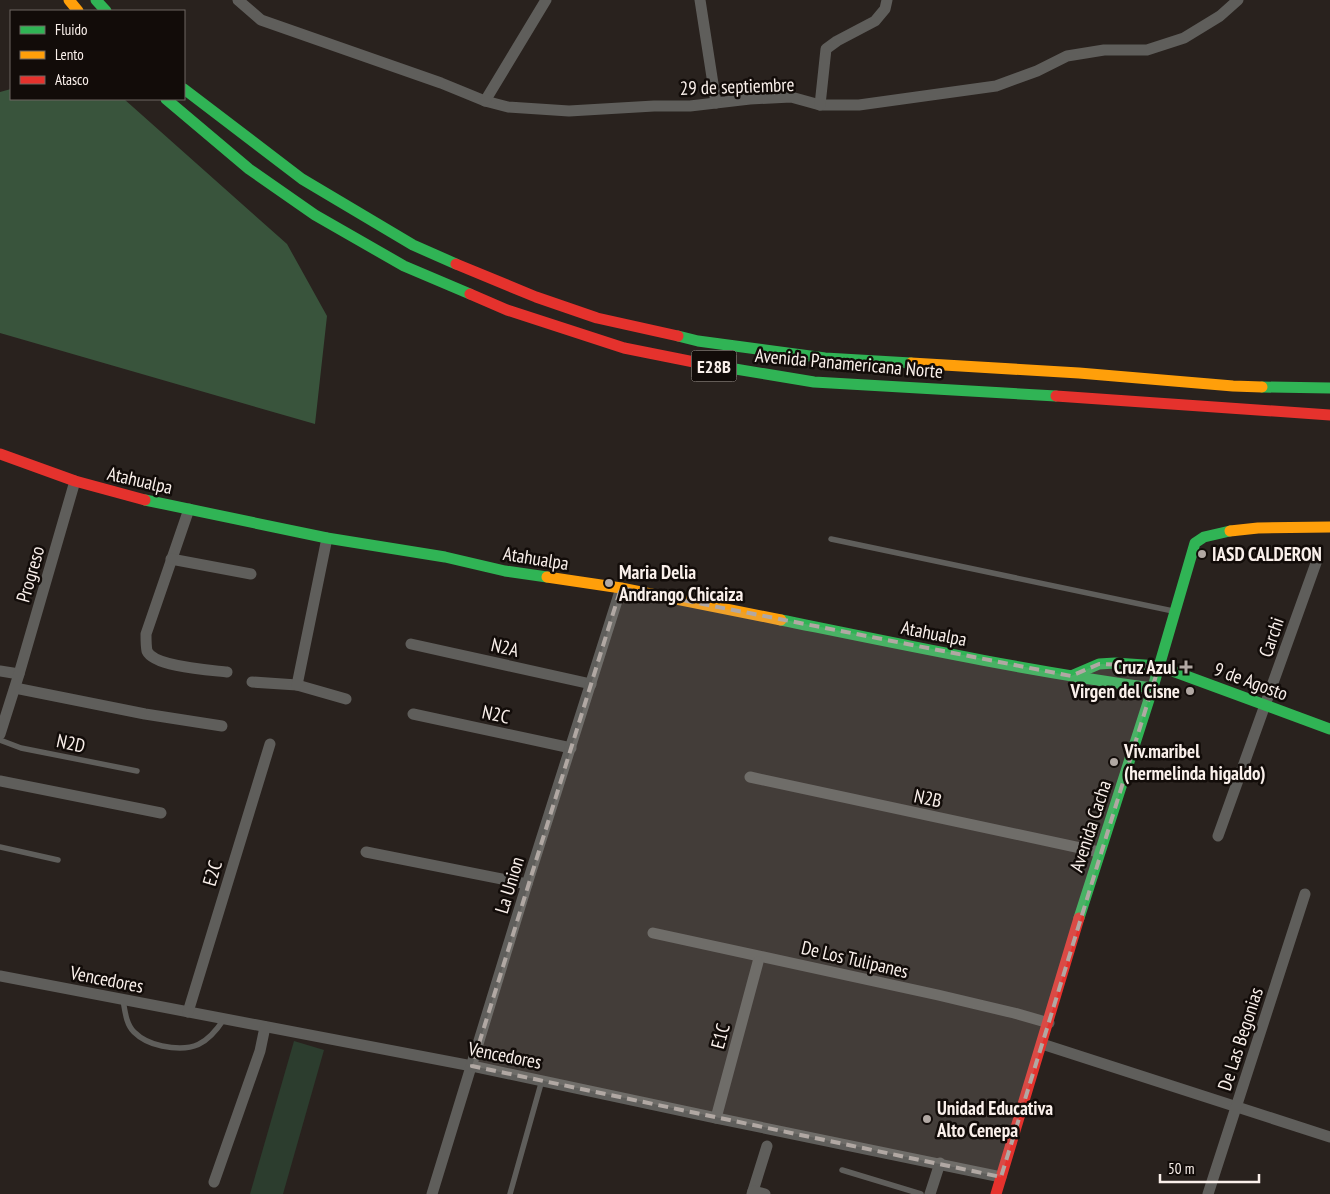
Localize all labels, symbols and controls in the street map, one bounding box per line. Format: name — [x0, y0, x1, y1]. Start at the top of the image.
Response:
legend — [10, 10, 185, 100]
text: Fluido — [55, 20, 87, 39]
text: Lento — [55, 45, 84, 64]
text: Atasco — [55, 70, 89, 89]
street label: 29 de septiembre — [679, 72, 795, 100]
street label: Avenida Panamericana Norte — [754, 343, 944, 383]
road number: E28B — [692, 351, 736, 382]
street label: Atahualpa — [105, 461, 175, 499]
street label: Atahualpa — [502, 541, 570, 575]
place label: IASD CALDERON — [1212, 542, 1322, 566]
street label: Progreso — [11, 543, 49, 605]
marker: IASD CALDERON — [1196, 548, 1208, 560]
place label: Maria Delia Andrango Chicaiza — [618, 560, 743, 606]
marker: Maria Delia Andrango Chicaiza — [603, 577, 615, 589]
street label: Carchi — [1253, 614, 1289, 660]
street label: Atahualpa — [899, 615, 969, 651]
street label: N2A — [489, 632, 521, 662]
place label: Cruz Azul — [1114, 655, 1176, 679]
street label: 9 de Agosto — [1211, 657, 1291, 705]
marker: Cruz Azul — [1180, 661, 1192, 673]
place label: Virgen del Cisne — [1069, 679, 1180, 703]
marker: Virgen del Cisne — [1184, 685, 1196, 697]
street label: N2C — [480, 699, 512, 729]
street label: N2D — [54, 728, 88, 758]
place label: Viv.maribel (hermelinda higaldo) — [1123, 739, 1265, 785]
marker: Viv.maribel (hermelinda higaldo) — [1108, 756, 1120, 768]
street label: Avenida Cacha — [1064, 777, 1116, 875]
street label: N2B — [912, 783, 944, 813]
street label: La Union — [489, 854, 529, 916]
street label: E2C — [197, 857, 227, 889]
street label: De Los Tulipanes — [799, 935, 911, 983]
street label: Vencedores — [67, 960, 146, 998]
street label: De Las Begonias — [1212, 984, 1268, 1094]
street label: E1C — [705, 1020, 735, 1051]
street label: Vencedores — [465, 1036, 544, 1074]
place label: Unidad Educativa Alto Cenepa — [936, 1096, 1053, 1142]
marker: Unidad Educativa Alto Cenepa — [921, 1113, 933, 1125]
scale bar — [1160, 1152, 1259, 1184]
text: 50 m — [1168, 1159, 1194, 1178]

